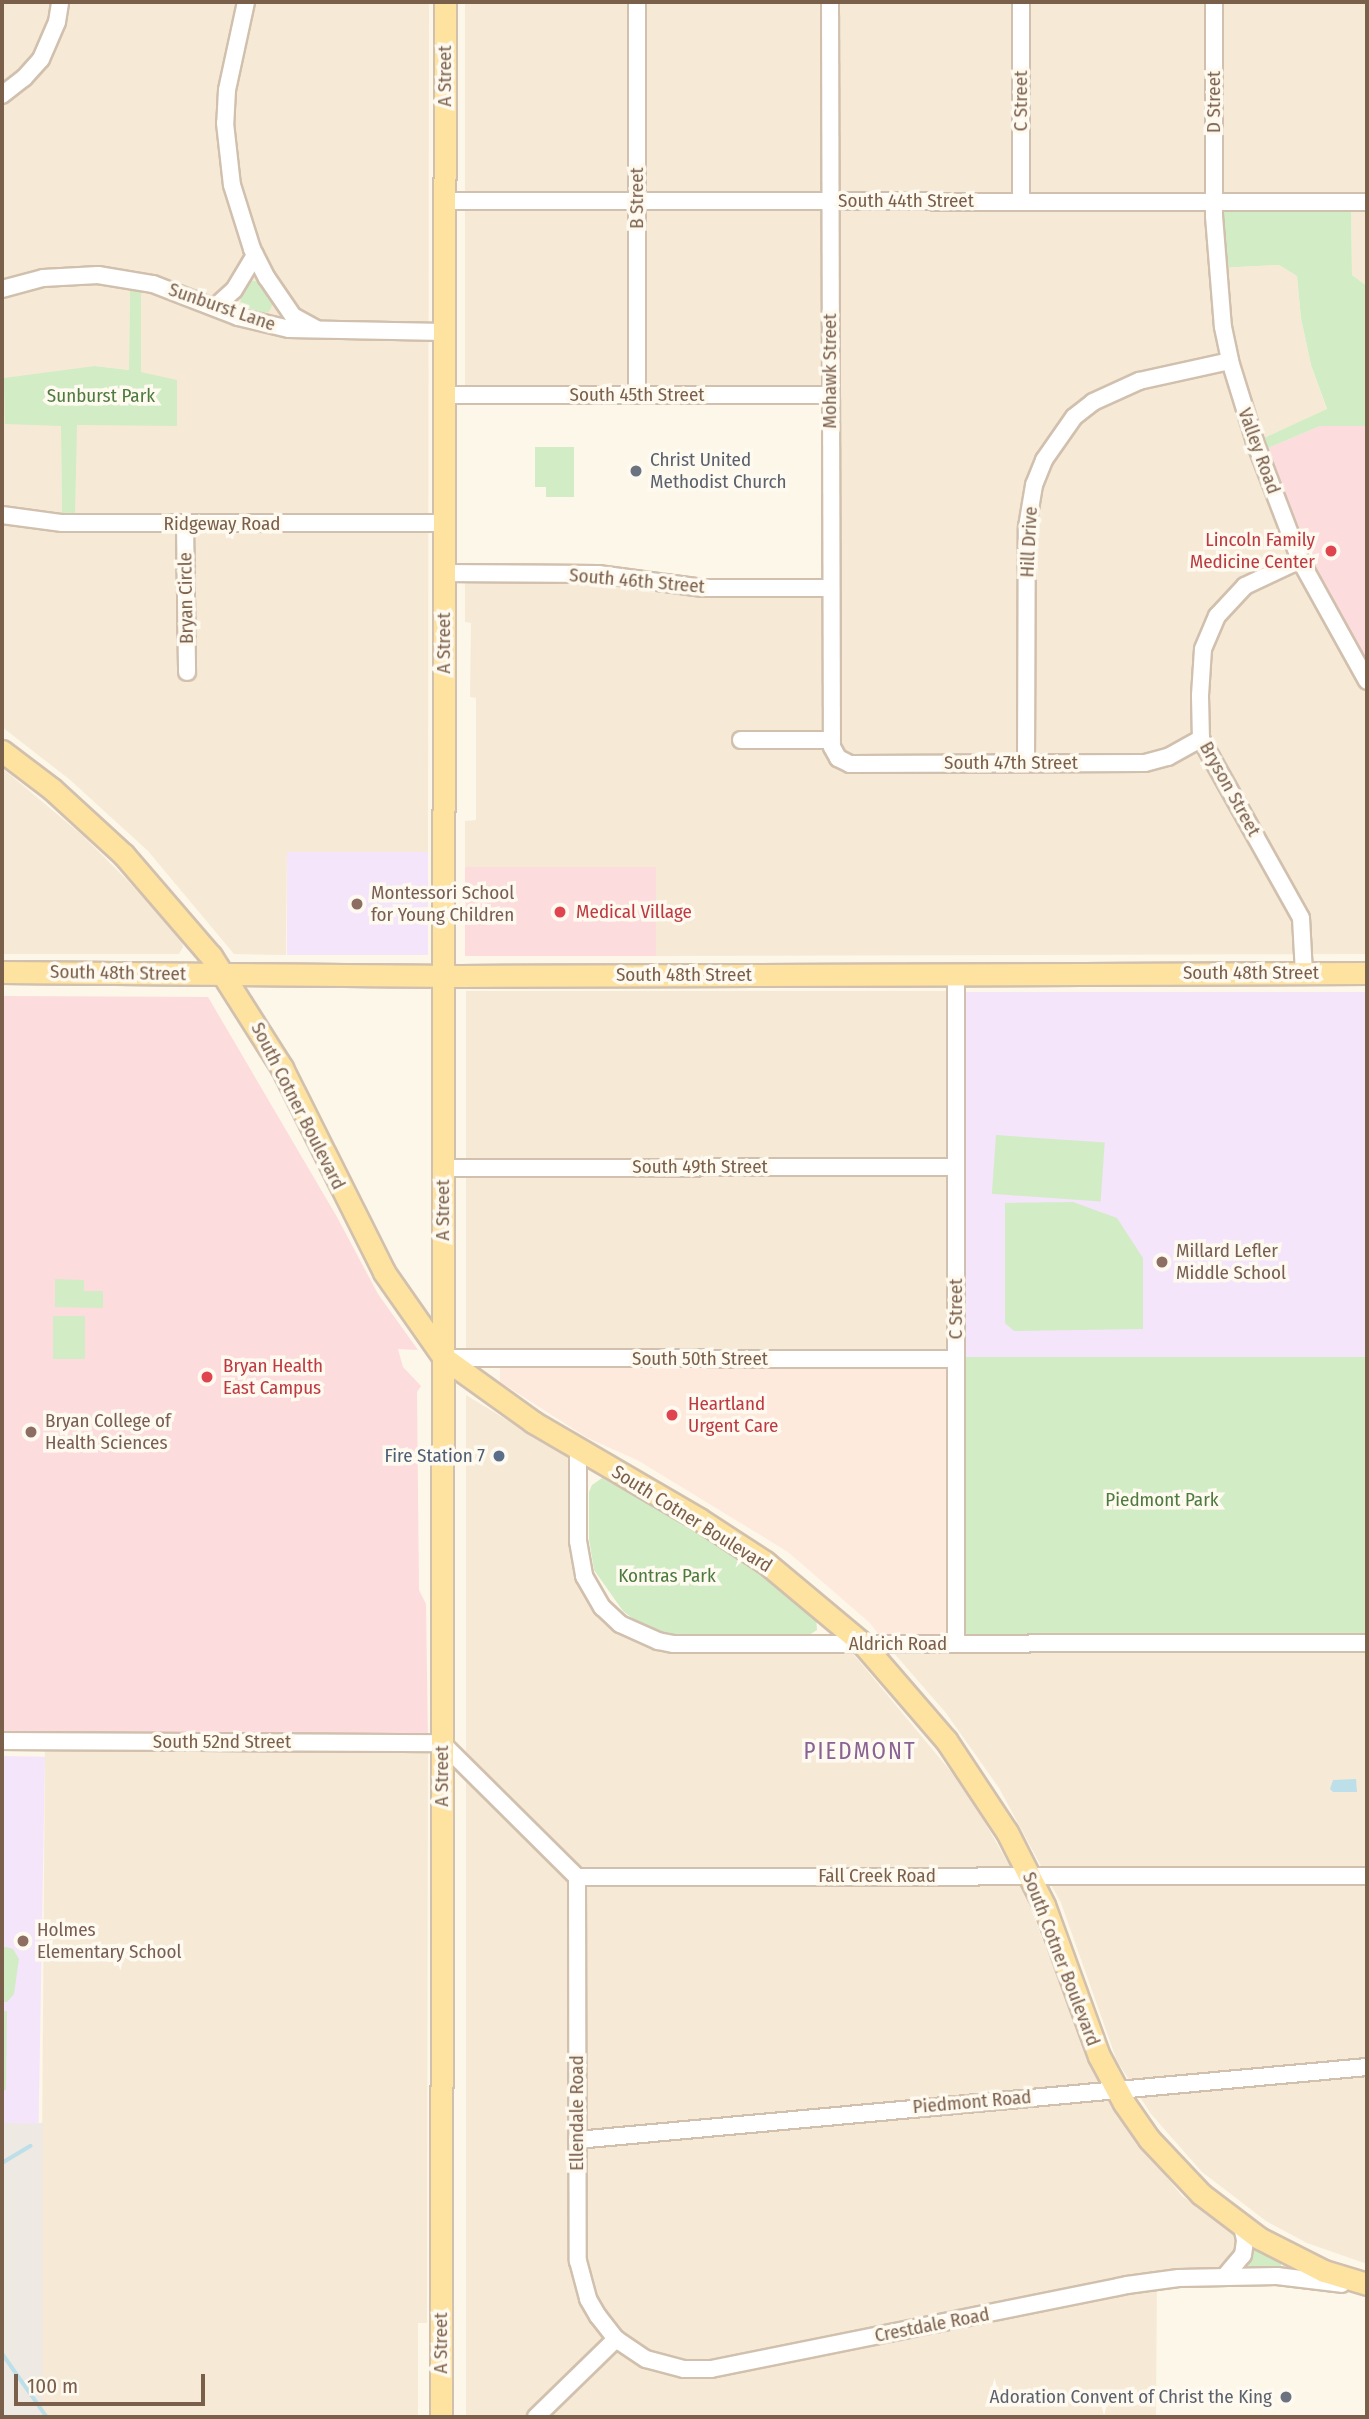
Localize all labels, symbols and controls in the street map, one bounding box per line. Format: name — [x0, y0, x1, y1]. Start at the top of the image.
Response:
street label: A Street — [434, 45, 456, 107]
street label: C Street — [1010, 71, 1032, 131]
street label: D Street — [1203, 71, 1225, 133]
street label: B Street — [626, 167, 648, 229]
street label: South 44th Street — [838, 190, 974, 212]
street label: Sunburst Lane — [166, 278, 278, 336]
street label: Mohawk Street — [819, 313, 841, 429]
street label: South 45th Street — [569, 384, 705, 406]
park label: Sunburst Park — [47, 385, 155, 407]
street label: Valley Road — [1233, 405, 1285, 497]
place label: Christ United Methodist Church — [650, 449, 787, 493]
marker: Christ United Methodist Church — [628, 463, 644, 479]
street label: Hill Drive — [1016, 506, 1042, 578]
street label: Ridgeway Road — [164, 513, 280, 535]
place label: Lincoln Family Medicine Center — [1190, 529, 1315, 573]
marker: Lincoln Family Medicine Center — [1321, 541, 1341, 561]
street label: Bryan Circle — [174, 552, 198, 644]
street label: South 46th Street — [568, 564, 706, 598]
street label: A Street — [433, 612, 455, 674]
street label: Bryson Street — [1195, 738, 1265, 840]
street label: South 47th Street — [944, 752, 1078, 774]
place label: Montessori School for Young Children — [371, 882, 514, 926]
marker: Montessori School for Young Children — [349, 896, 365, 912]
place label: Medical Village — [576, 901, 692, 923]
marker: Medical Village — [550, 902, 570, 922]
street label: South 48th Street — [50, 960, 186, 986]
street label: South 48th Street — [1183, 962, 1319, 984]
street label: South 48th Street — [616, 964, 752, 986]
street label: South Cotner Boulevard — [246, 1019, 350, 1193]
street label: South 49th Street — [632, 1156, 768, 1178]
street label: A Street — [432, 1179, 454, 1241]
place label: Millard Lefler Middle School — [1176, 1240, 1286, 1284]
marker: Millard Lefler Middle School — [1154, 1254, 1170, 1270]
street label: C Street — [945, 1279, 967, 1339]
street label: South 50th Street — [632, 1348, 768, 1370]
place label: Bryan Health East Campus — [223, 1355, 323, 1399]
marker: Bryan Health East Campus — [197, 1367, 217, 1387]
place label: Heartland Urgent Care — [688, 1393, 778, 1437]
marker: Heartland Urgent Care — [662, 1405, 682, 1425]
place label: Bryan College of Health Sciences — [45, 1410, 171, 1454]
marker: Bryan College of Health Sciences — [23, 1424, 39, 1440]
place label: Fire Station 7 — [385, 1445, 485, 1467]
marker: Fire Station 7 — [491, 1448, 507, 1464]
street label: South Cotner Boulevard — [608, 1460, 776, 1578]
park label: Piedmont Park — [1105, 1489, 1219, 1511]
park label: Kontras Park — [618, 1565, 716, 1587]
street label: Aldrich Road — [849, 1633, 947, 1655]
street label: South 52nd Street — [153, 1731, 291, 1753]
district label: PIEDMONT — [804, 1737, 916, 1765]
street label: A Street — [431, 1745, 453, 1807]
street label: Fall Creek Road — [818, 1865, 936, 1887]
street label: South Cotner Boulevard — [1017, 1869, 1105, 2049]
place label: Holmes Elementary School — [37, 1919, 182, 1963]
marker: Holmes Elementary School — [15, 1933, 31, 1949]
street label: Ellendale Road — [566, 2055, 588, 2171]
street label: Piedmont Road — [912, 2085, 1032, 2119]
street label: Crestdale Road — [873, 2303, 991, 2347]
street label: A Street — [430, 2312, 452, 2374]
scale bar — [18, 2360, 208, 2404]
text: 100 m — [27, 2373, 78, 2399]
place label: Adoration Convent of Christ the King — [990, 2386, 1272, 2408]
marker: Adoration Convent of Christ the King — [1278, 2389, 1294, 2405]

